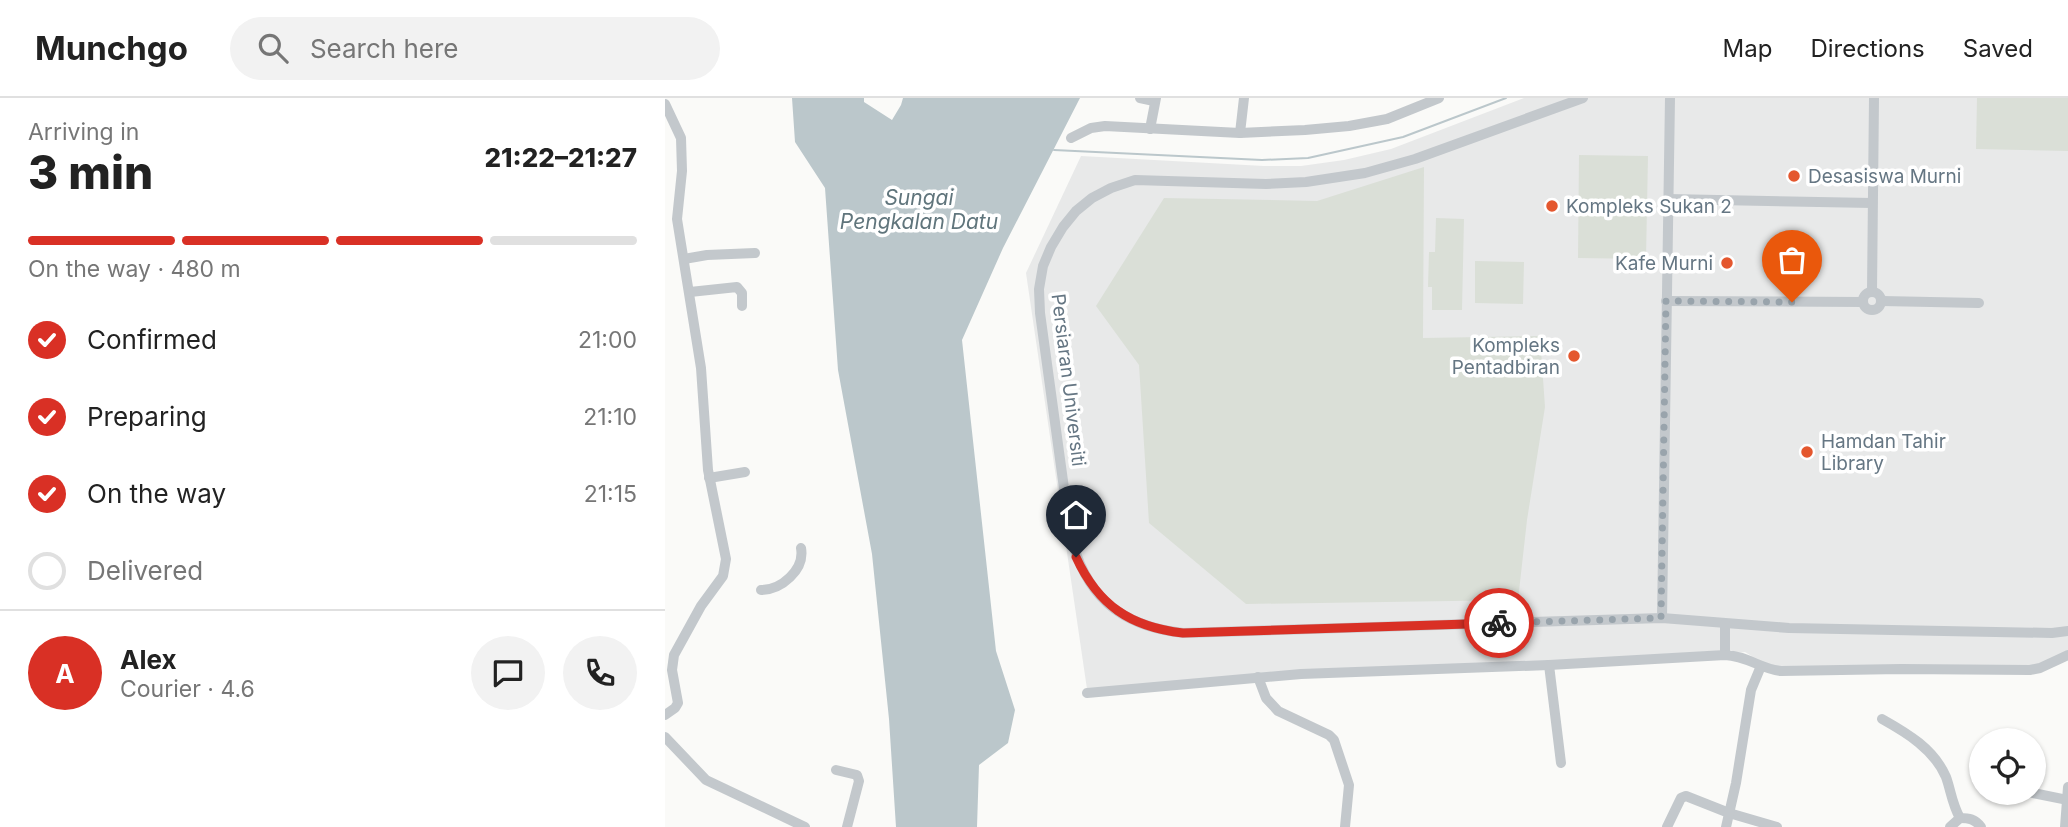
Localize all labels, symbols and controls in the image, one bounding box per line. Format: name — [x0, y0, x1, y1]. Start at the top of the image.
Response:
search box — [230, 17, 720, 80]
text: Munchgo — [35, 28, 188, 68]
icon: search — [254, 29, 292, 67]
text: Search here — [310, 33, 459, 64]
text: Map — [1723, 34, 1772, 63]
text: Directions — [1810, 34, 1925, 63]
text: Saved — [1963, 34, 2033, 63]
text: Arriving in — [28, 118, 139, 146]
text: 21:22–21:27 — [485, 142, 637, 173]
text: 3 min — [28, 144, 153, 200]
place label: Desasiswa Murni — [1808, 165, 1961, 188]
marker: Desasiswa Murni — [1786, 168, 1802, 184]
water label: Sungai Pengkalan Datu — [840, 185, 998, 234]
place label: Kompleks Sukan 2 — [1566, 195, 1732, 218]
marker: Kompleks Sukan 2 — [1544, 198, 1560, 214]
pin — [1762, 230, 1822, 302]
icon: bag — [1773, 241, 1811, 279]
place label: Kafe Murni — [1615, 252, 1713, 275]
text: On the way · 480 m — [28, 255, 241, 283]
marker: Kafe Murni — [1719, 255, 1735, 271]
street label: Persiaran Universiti — [1046, 292, 1091, 468]
icon: check — [28, 321, 66, 359]
text: Confirmed — [87, 324, 217, 355]
text: 21:00 — [578, 326, 637, 354]
place label: Kompleks Pentadbiran — [1452, 334, 1560, 379]
marker: Kompleks Pentadbiran — [1566, 348, 1582, 364]
icon: check — [28, 398, 66, 436]
text: Preparing — [87, 401, 207, 432]
text: 21:10 — [583, 403, 637, 431]
place label: Hamdan Tahir Library — [1821, 430, 1946, 475]
marker: Hamdan Tahir Library — [1799, 444, 1815, 460]
icon: check — [28, 475, 66, 513]
text: On the way — [87, 478, 226, 509]
text: 21:15 — [584, 480, 637, 508]
pin — [1046, 485, 1106, 557]
icon: home — [1057, 496, 1095, 534]
text: Delivered — [87, 555, 203, 586]
courier — [1464, 588, 1534, 658]
icon: bike — [1480, 604, 1518, 642]
button: chat — [471, 636, 545, 710]
button: phone — [563, 636, 637, 710]
text: Alex — [120, 644, 177, 675]
text: A — [55, 658, 75, 689]
text: Courier · 4.6 — [120, 675, 255, 703]
map controls — [1969, 728, 2046, 805]
button: locate — [1969, 728, 2046, 805]

